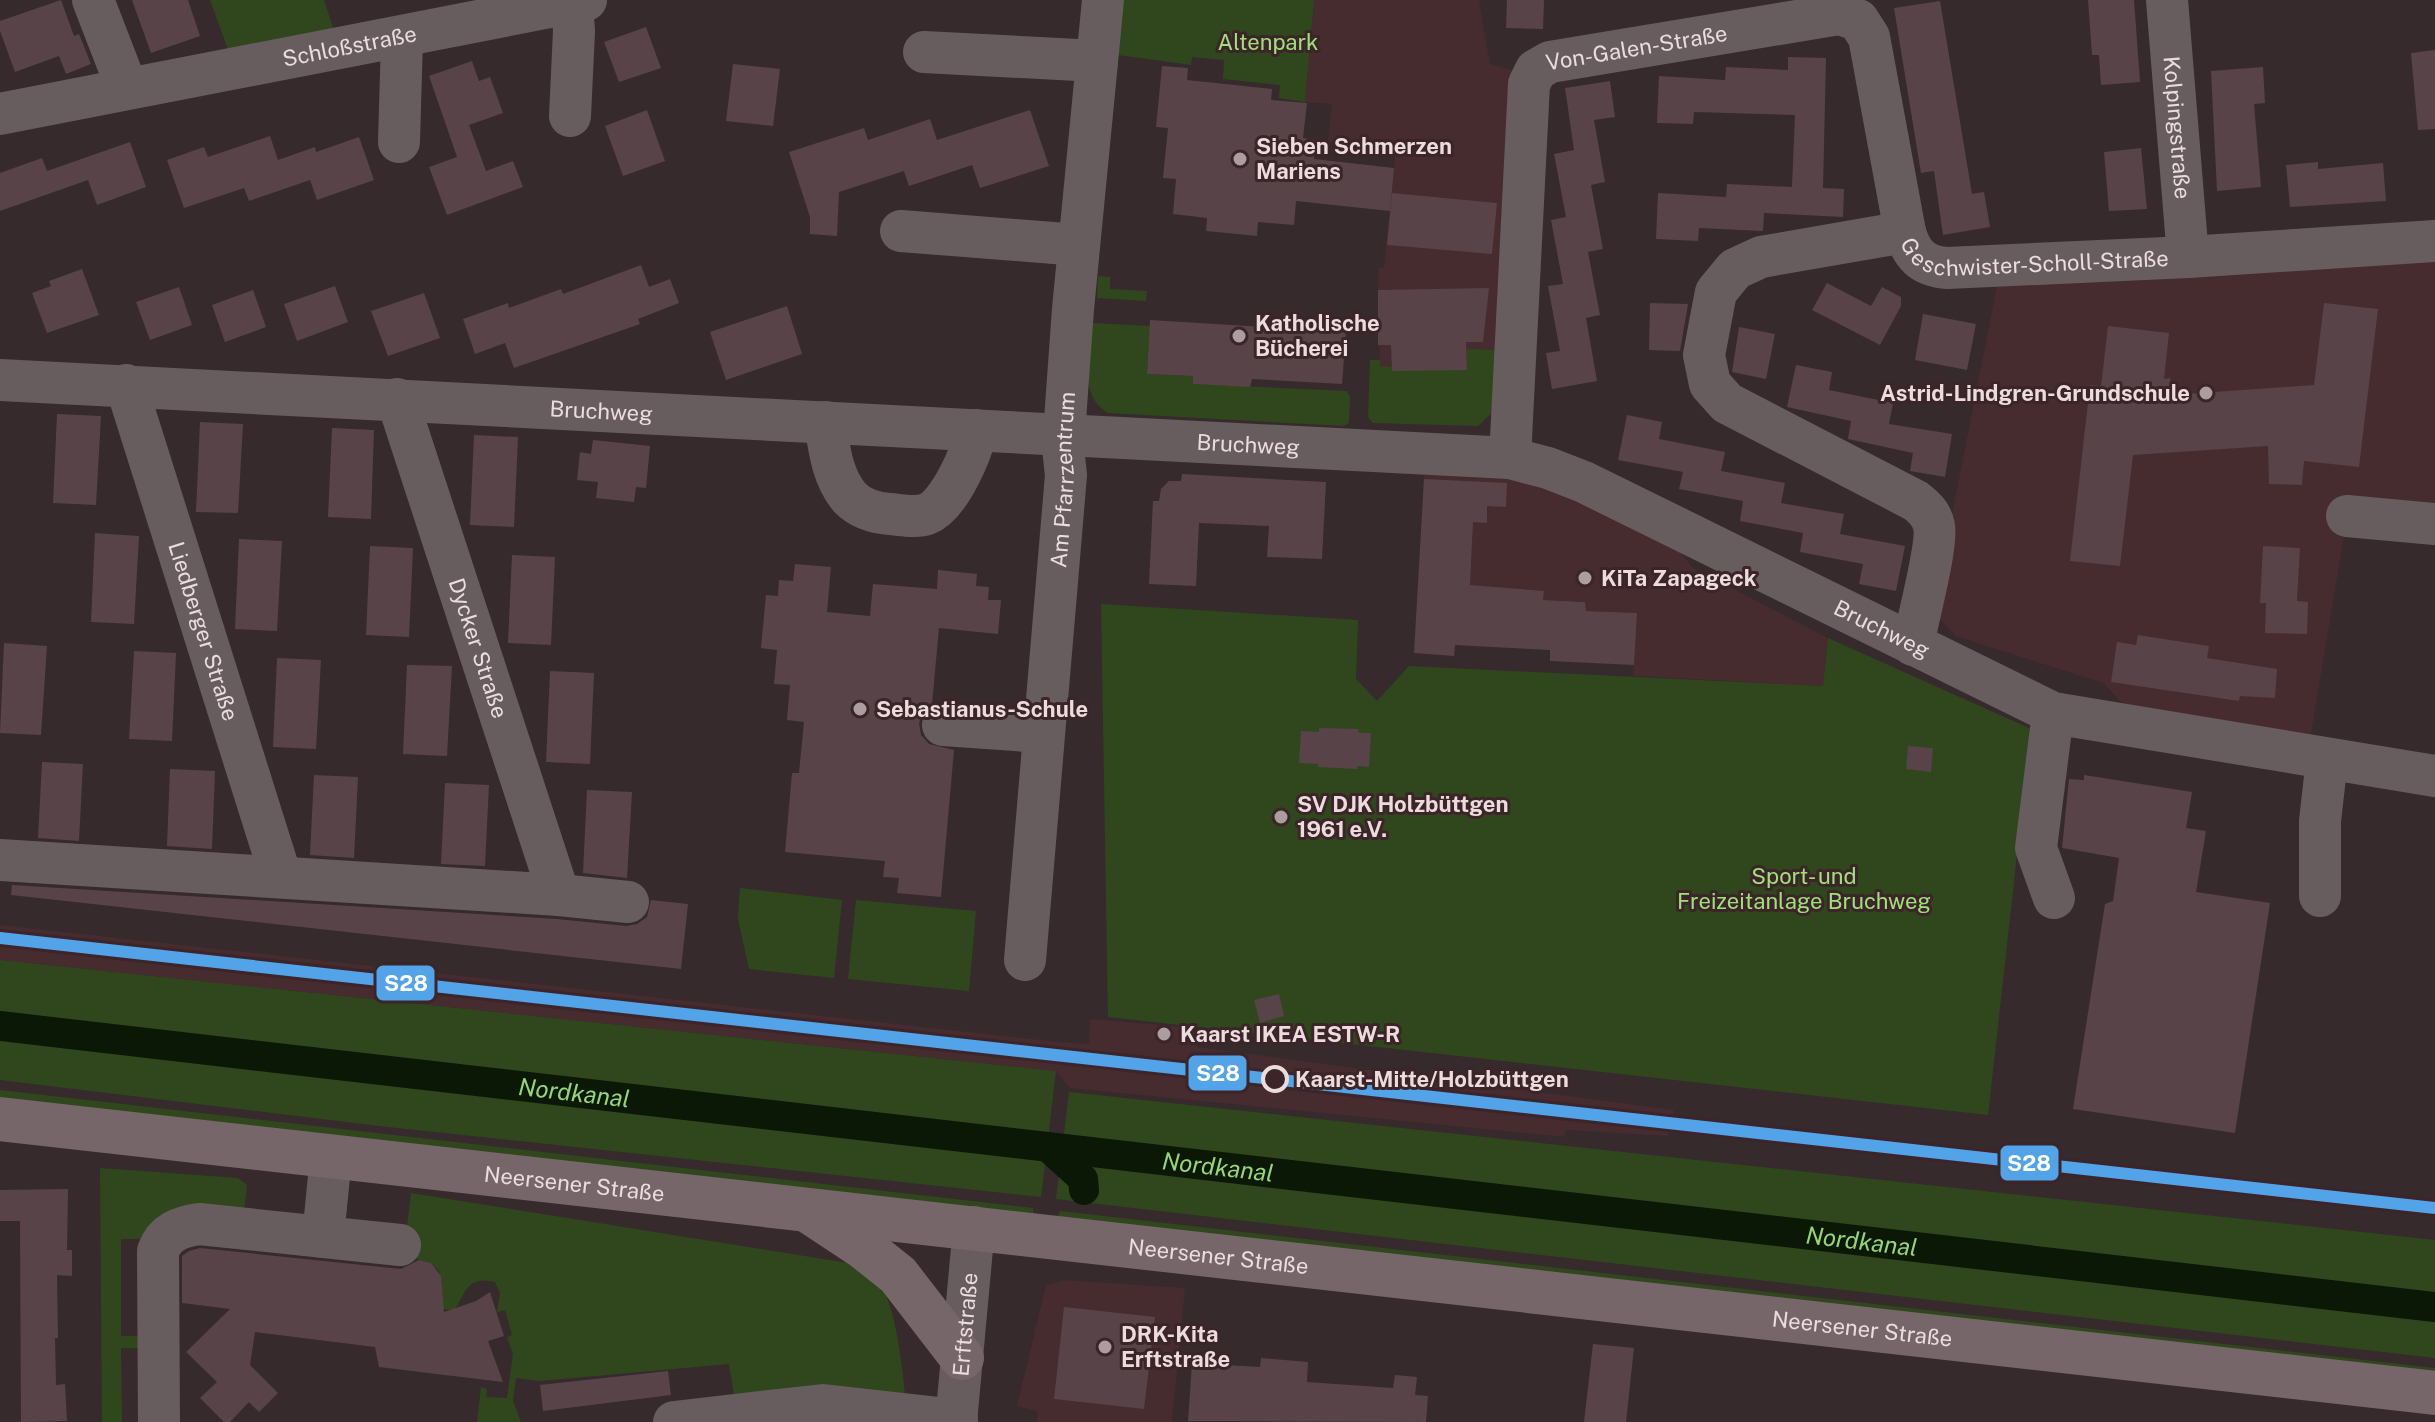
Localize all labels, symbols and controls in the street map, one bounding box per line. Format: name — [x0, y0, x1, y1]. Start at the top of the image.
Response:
street label: Schloßstraße — [280, 20, 419, 72]
street label: Von-Galen-Straße — [1544, 20, 1729, 75]
park label: Altenpark — [1218, 29, 1318, 55]
street label: Kolpingstraße — [2159, 55, 2196, 200]
place label: Sieben Schmerzen Mariens — [1256, 133, 1452, 184]
marker: Sieben Schmerzen Mariens — [1231, 150, 1249, 168]
street label: Geschwister-Scholl-Straße — [1895, 233, 2169, 281]
place label: Katholische Bücherei — [1255, 310, 1380, 361]
marker: Katholische Bücherei — [1230, 327, 1248, 345]
place label: Astrid-Lindgren-Grundschule — [1880, 380, 2190, 406]
marker: Astrid-Lindgren-Grundschule — [2197, 384, 2215, 402]
street label: Am Pfarrzentrum — [1045, 391, 1080, 569]
street label: Bruchweg — [549, 395, 653, 427]
street label: Bruchweg — [1196, 429, 1301, 460]
street label: Liedberger Straße — [163, 538, 244, 724]
place label: KiTa Zapageck — [1601, 565, 1757, 591]
marker: KiTa Zapageck — [1576, 569, 1594, 587]
street label: Dycker Straße — [443, 575, 513, 721]
street label: Bruchweg — [1830, 594, 1934, 663]
place label: Sebastianus-Schule — [876, 696, 1088, 722]
marker: Sebastianus-Schule — [851, 700, 869, 718]
place label: SV DJK Holzbüttgen 1961 e.V. — [1297, 791, 1509, 842]
marker: SV DJK Holzbüttgen 1961 e.V. — [1272, 808, 1290, 826]
park label: Sport- und Freizeitanlage Bruchweg — [1677, 863, 1931, 914]
line badge: S28 — [375, 964, 436, 1002]
text: S28 — [384, 970, 428, 996]
place label: Kaarst IKEA ESTW-R — [1180, 1021, 1400, 1047]
marker: Kaarst IKEA ESTW-R — [1155, 1025, 1173, 1043]
line badge: S28 — [1187, 1054, 1248, 1092]
text: S28 — [1196, 1060, 1240, 1086]
marker: Kaarst-Mitte/Holzbüttgen — [1262, 1066, 1288, 1092]
place label: Kaarst-Mitte/Holzbüttgen — [1295, 1066, 1569, 1092]
water label: Nordkanal — [517, 1072, 631, 1113]
line badge: S28 — [1999, 1144, 2060, 1182]
water label: Nordkanal — [1161, 1146, 1275, 1187]
text: S28 — [2007, 1150, 2051, 1176]
street label: Neersener Straße — [483, 1161, 666, 1207]
water label: Nordkanal — [1804, 1221, 1919, 1261]
street label: Neersener Straße — [1127, 1233, 1310, 1279]
street label: Erftstraße — [947, 1271, 983, 1377]
street label: Neersener Straße — [1771, 1305, 1954, 1352]
place label: DRK-Kita Erftstraße — [1121, 1321, 1230, 1372]
marker: DRK-Kita Erftstraße — [1096, 1338, 1114, 1356]

